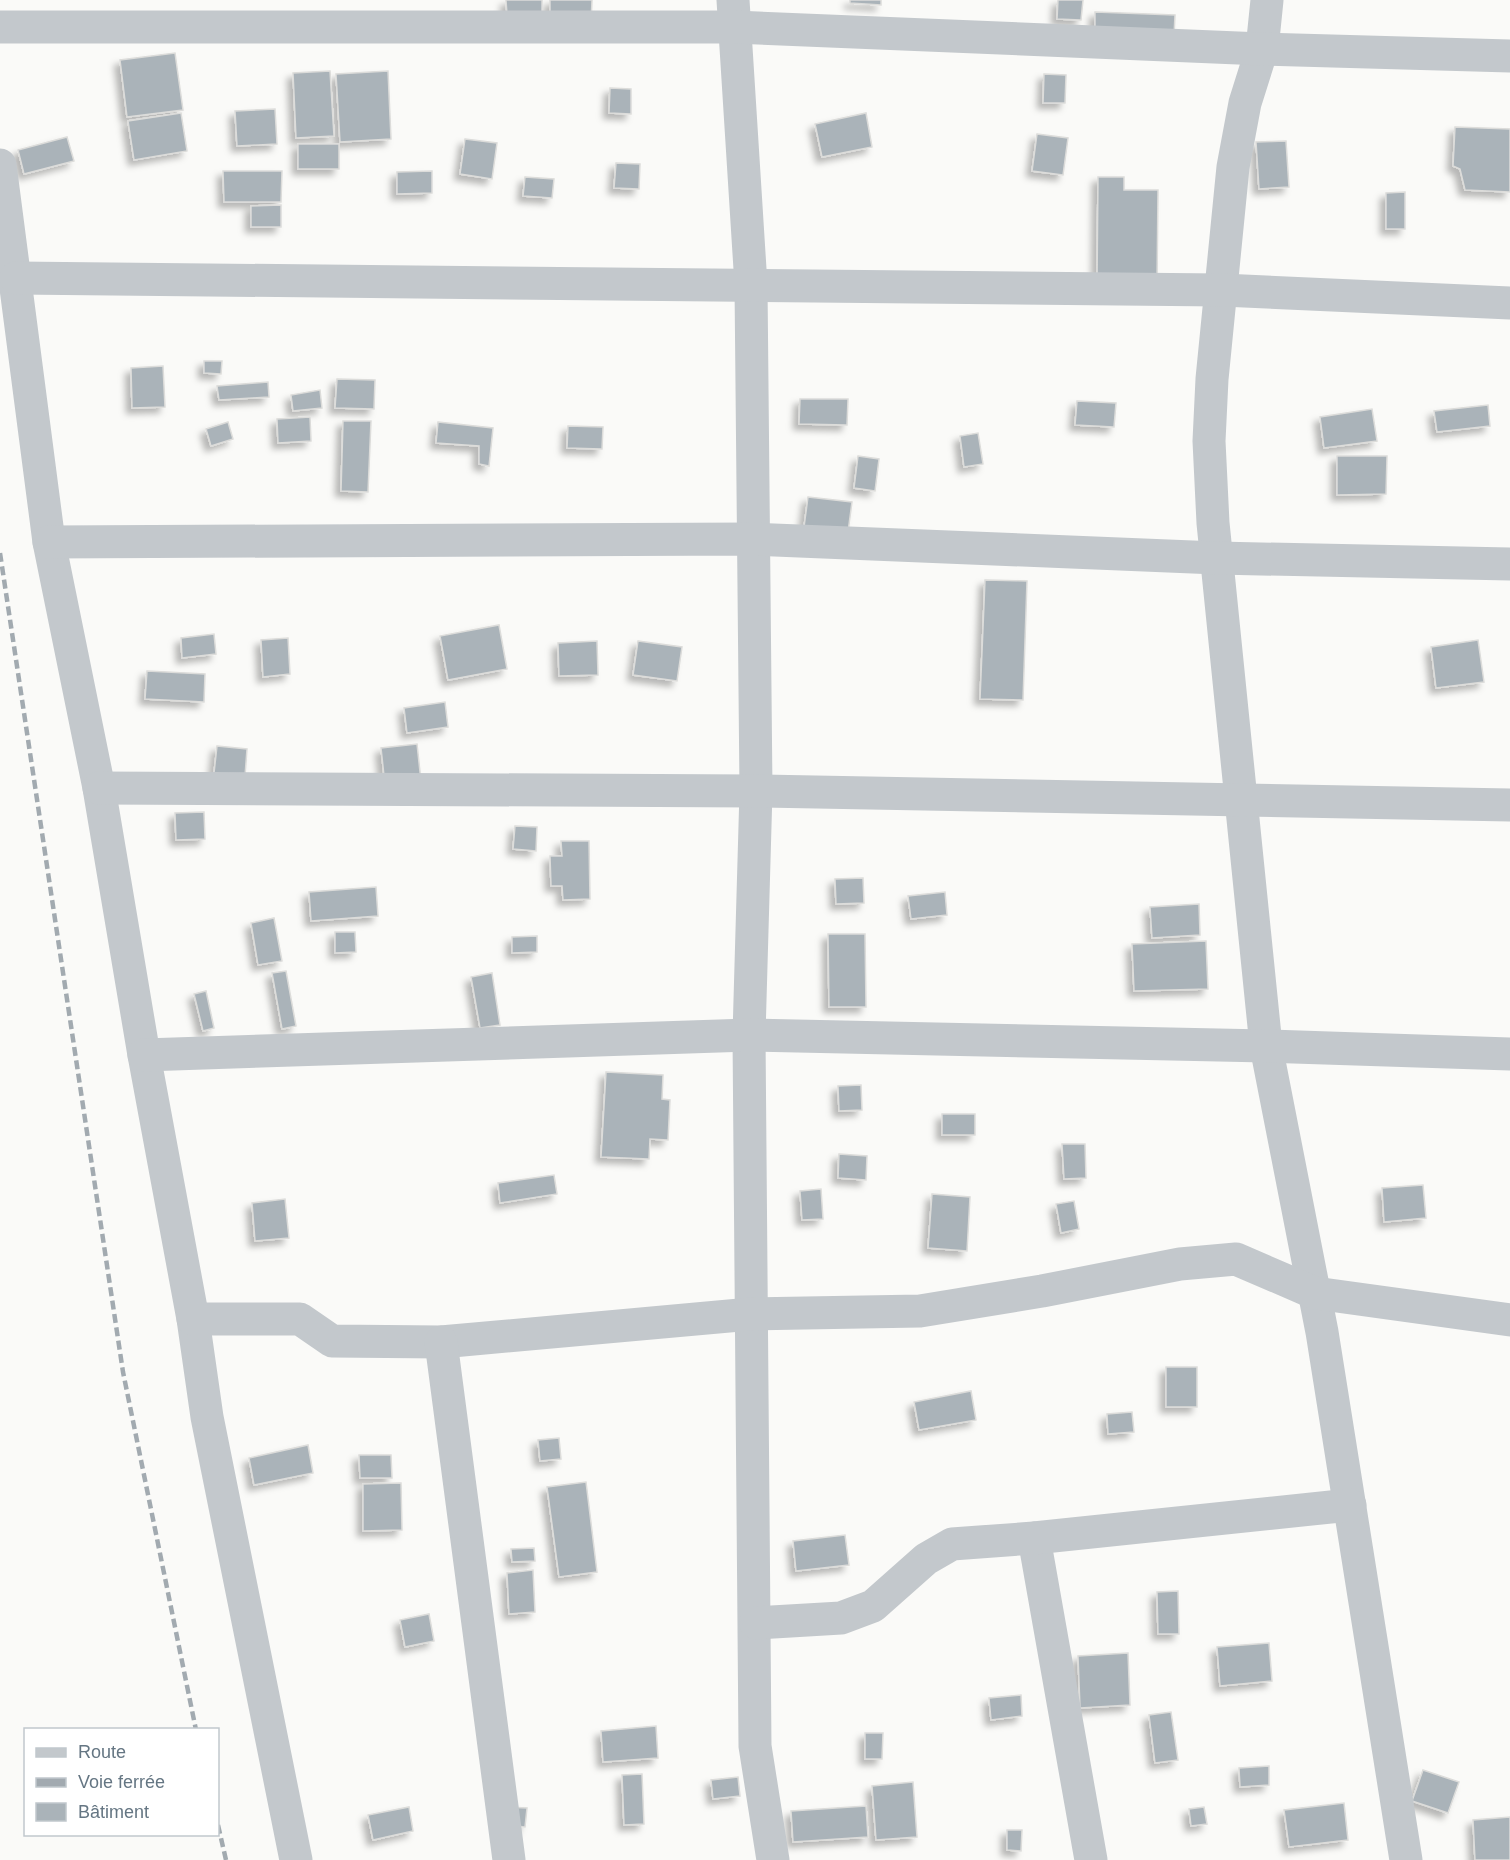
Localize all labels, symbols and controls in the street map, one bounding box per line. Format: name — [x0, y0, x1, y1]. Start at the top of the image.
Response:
legend — [24, 1728, 219, 1836]
text: Route — [78, 1742, 126, 1762]
text: Voie ferrée — [78, 1772, 165, 1792]
text: Bâtiment — [78, 1802, 149, 1822]

